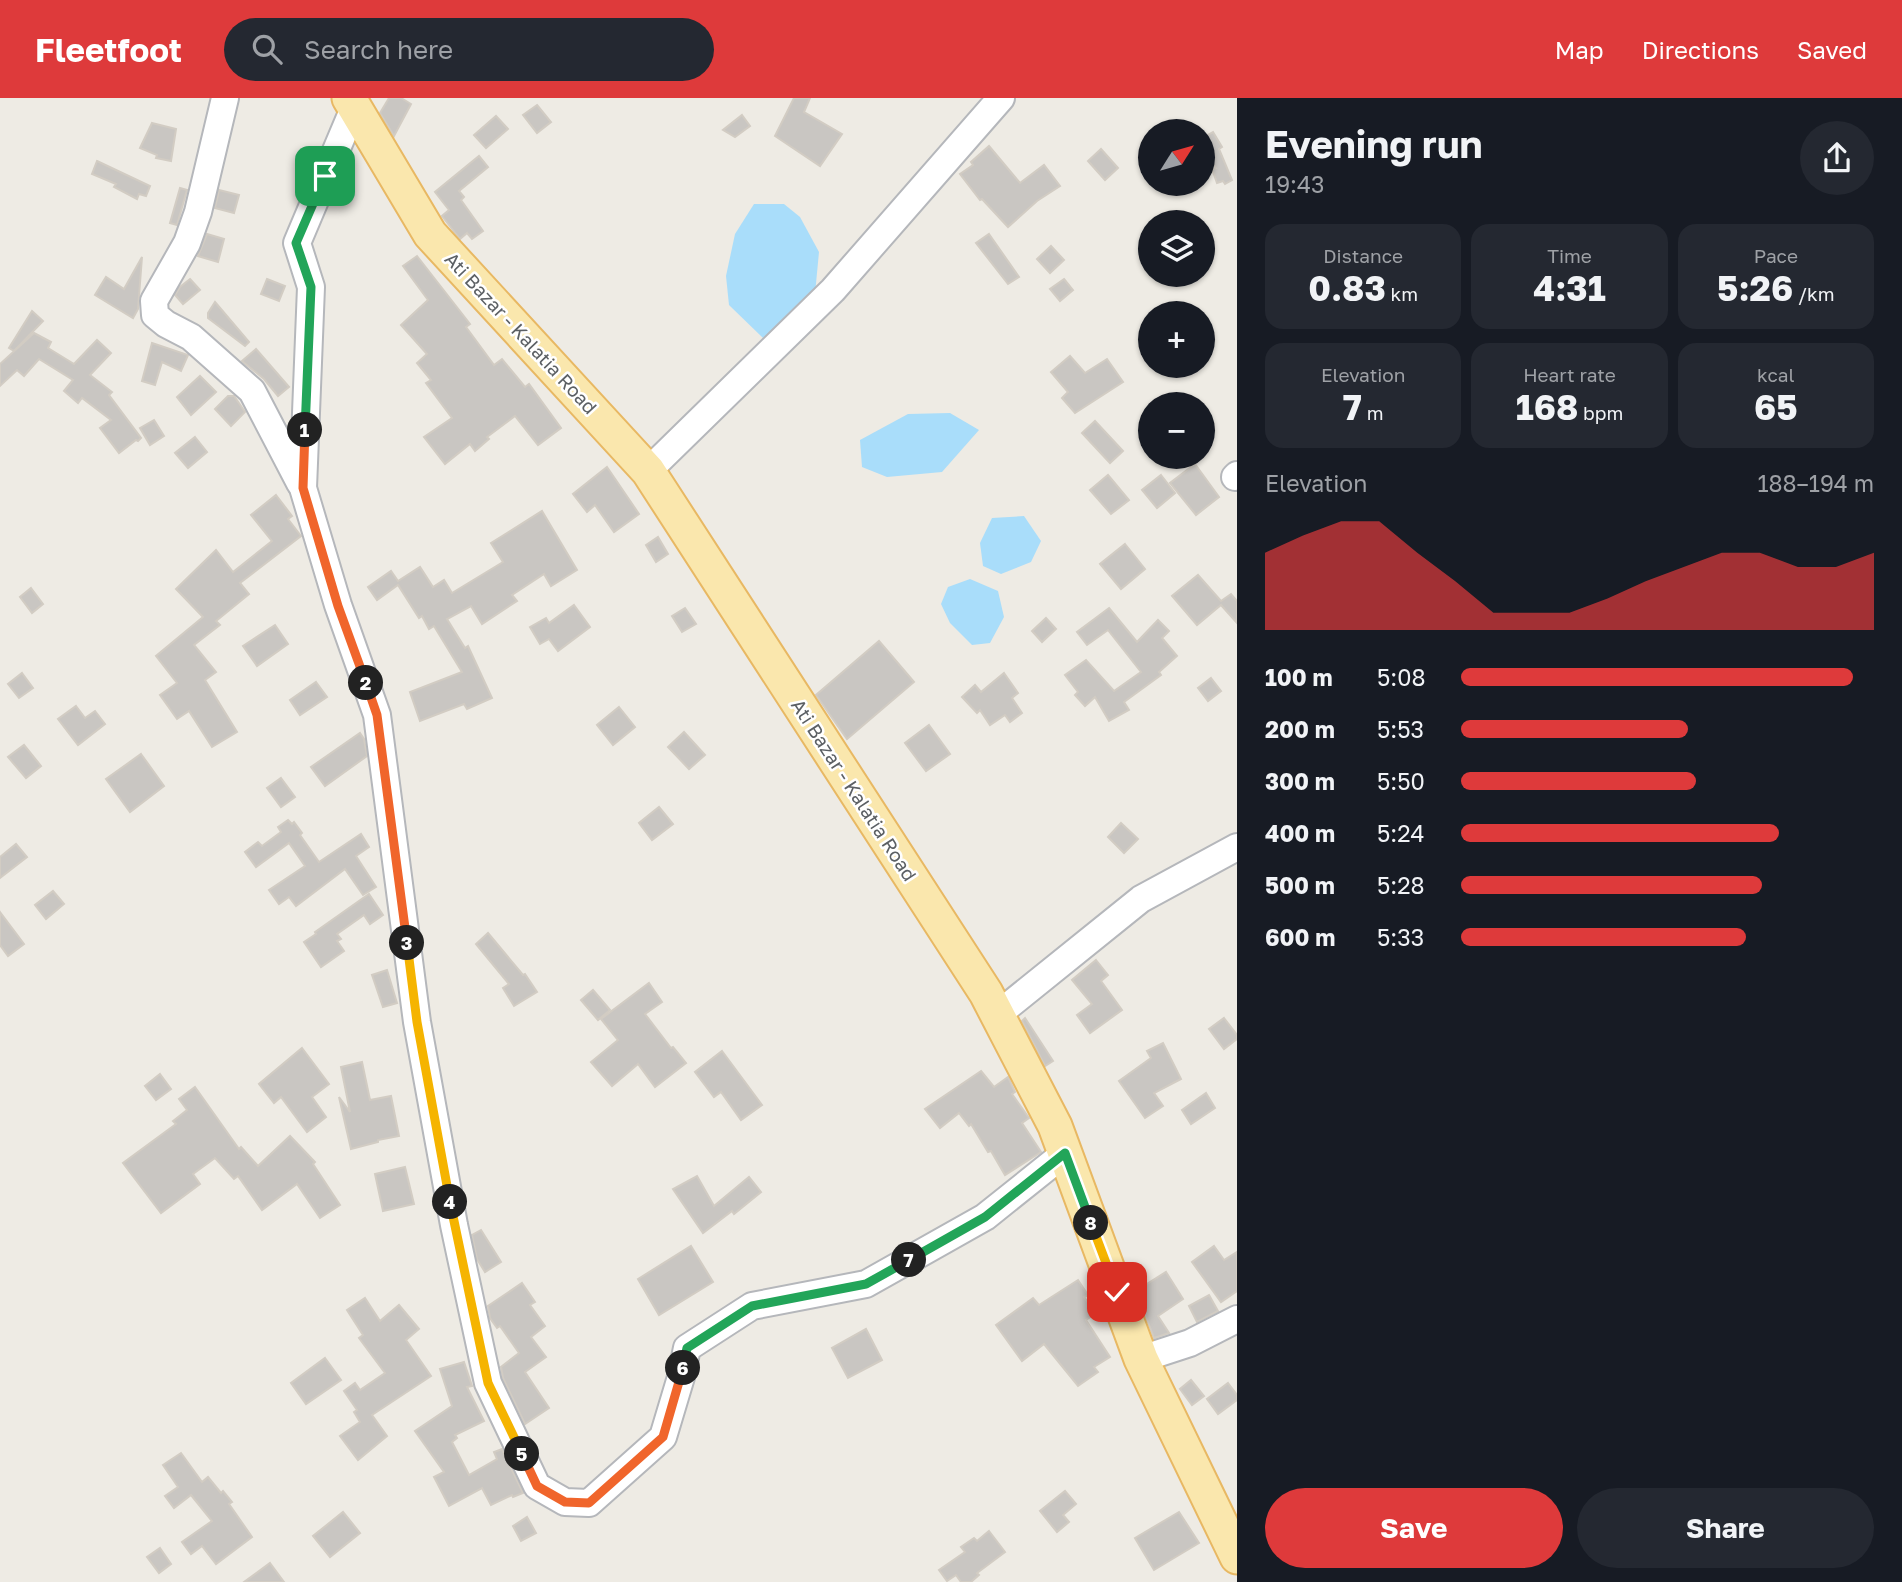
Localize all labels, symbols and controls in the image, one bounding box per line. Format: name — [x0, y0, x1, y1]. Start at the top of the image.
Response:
search box — [224, 18, 714, 81]
text: Fleetfoot — [35, 30, 182, 69]
icon: search — [248, 30, 286, 68]
text: Search here — [304, 34, 453, 65]
text: Map — [1555, 35, 1604, 64]
text: Directions — [1642, 35, 1759, 64]
text: Saved — [1797, 35, 1867, 64]
north arrow — [1138, 119, 1214, 196]
map controls — [1138, 119, 1215, 469]
text: Evening run — [1265, 121, 1483, 166]
button: share — [1800, 121, 1874, 195]
pin — [295, 146, 355, 206]
icon: arrive — [306, 157, 344, 195]
text: 19:43 — [1265, 170, 1324, 198]
button: layers — [1138, 210, 1215, 287]
text: Distance — [1323, 244, 1403, 267]
text: Time — [1547, 244, 1592, 267]
text: Pace — [1754, 244, 1798, 267]
street label: Ati Bazar - Kalatia Road — [441, 247, 602, 418]
text: 0.83 — [1308, 267, 1386, 309]
text: 4:31 — [1533, 267, 1606, 309]
text: 5:26 — [1717, 267, 1793, 309]
text: km — [1386, 282, 1418, 305]
text: /km — [1793, 282, 1835, 305]
button: + — [1138, 301, 1215, 378]
text: Elevation — [1321, 363, 1405, 386]
text: Heart rate — [1523, 363, 1616, 386]
text: kcal — [1757, 363, 1795, 386]
text: 7 — [1343, 386, 1362, 428]
text: 168 — [1516, 386, 1578, 428]
text: 65 — [1754, 386, 1798, 428]
button: − — [1138, 392, 1215, 469]
text: m — [1362, 401, 1383, 424]
text: bpm — [1578, 401, 1623, 424]
pin: 1 — [288, 412, 322, 448]
text: 1 — [300, 418, 309, 441]
text: Elevation — [1265, 469, 1367, 497]
text: 188–194 m — [1757, 469, 1874, 497]
text: 100 m — [1265, 663, 1333, 691]
text: 5:08 — [1377, 663, 1426, 691]
pin: 2 — [348, 666, 384, 700]
text: 2 — [360, 671, 371, 694]
street label: Ati Bazar - Kalatia Road — [787, 694, 922, 885]
text: 200 m — [1265, 715, 1335, 743]
text: 5:53 — [1377, 715, 1424, 743]
text: 300 m — [1265, 767, 1335, 795]
text: 5:50 — [1377, 767, 1425, 795]
text: 400 m — [1265, 819, 1335, 847]
text: 5:24 — [1377, 819, 1425, 847]
text: 500 m — [1265, 871, 1335, 899]
text: 5:28 — [1377, 871, 1425, 899]
text: 600 m — [1265, 923, 1335, 951]
text: 5:33 — [1377, 923, 1424, 951]
pin: 3 — [390, 926, 424, 960]
text: 3 — [401, 931, 412, 954]
pin: 4 — [433, 1184, 468, 1220]
text: 4 — [444, 1190, 455, 1213]
pin: 8 — [1074, 1206, 1108, 1240]
text: 8 — [1084, 1211, 1097, 1234]
pin: 7 — [892, 1242, 926, 1278]
text: 7 — [903, 1248, 914, 1271]
pin — [1087, 1262, 1147, 1322]
icon: check — [1098, 1273, 1136, 1311]
pin: 6 — [666, 1350, 700, 1386]
text: 6 — [676, 1356, 689, 1379]
pin: 5 — [504, 1436, 540, 1472]
text: 5 — [516, 1442, 527, 1465]
button: Save — [1265, 1488, 1563, 1568]
button: Share — [1577, 1488, 1874, 1568]

